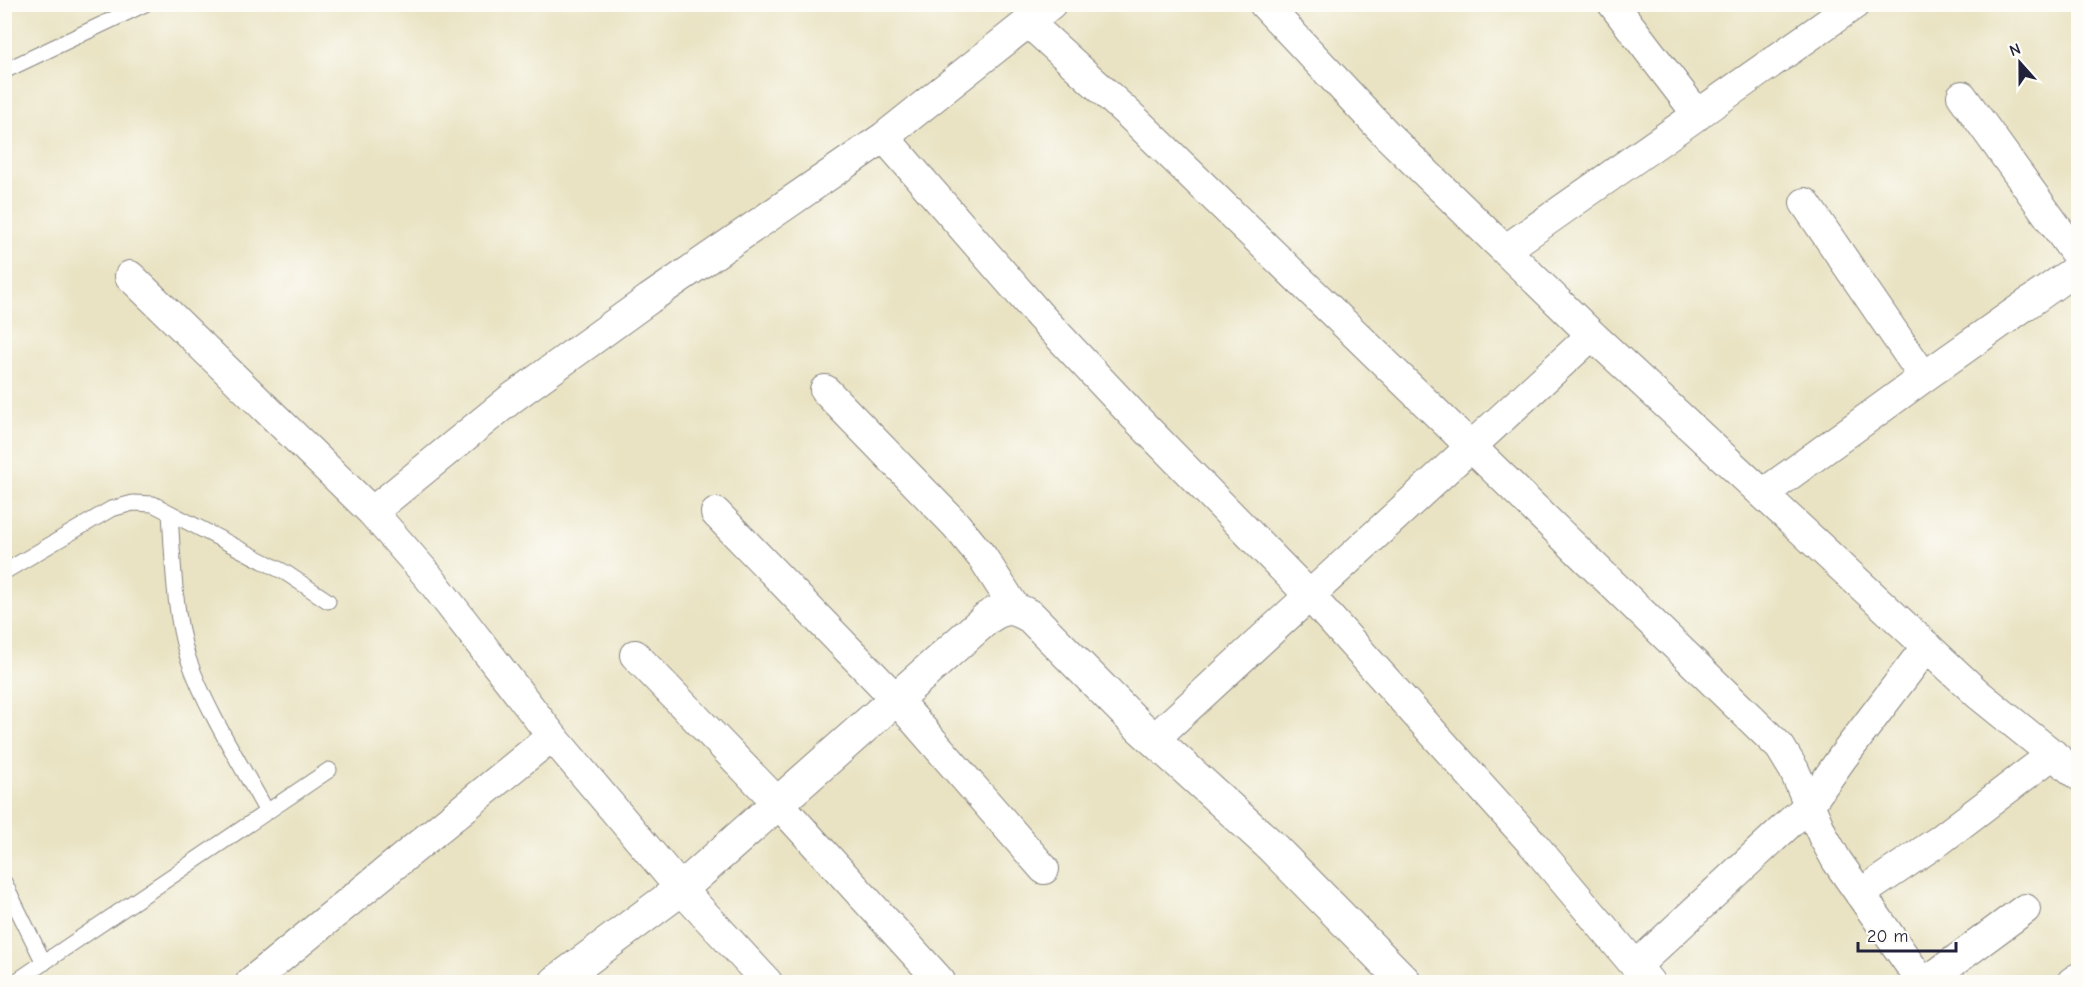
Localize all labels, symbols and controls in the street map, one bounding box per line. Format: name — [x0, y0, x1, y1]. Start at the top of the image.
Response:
north arrow — [1990, 33, 2050, 93]
text: N — [2007, 40, 2023, 60]
scale bar — [1858, 915, 1956, 953]
text: 20 m — [1867, 926, 1908, 947]

